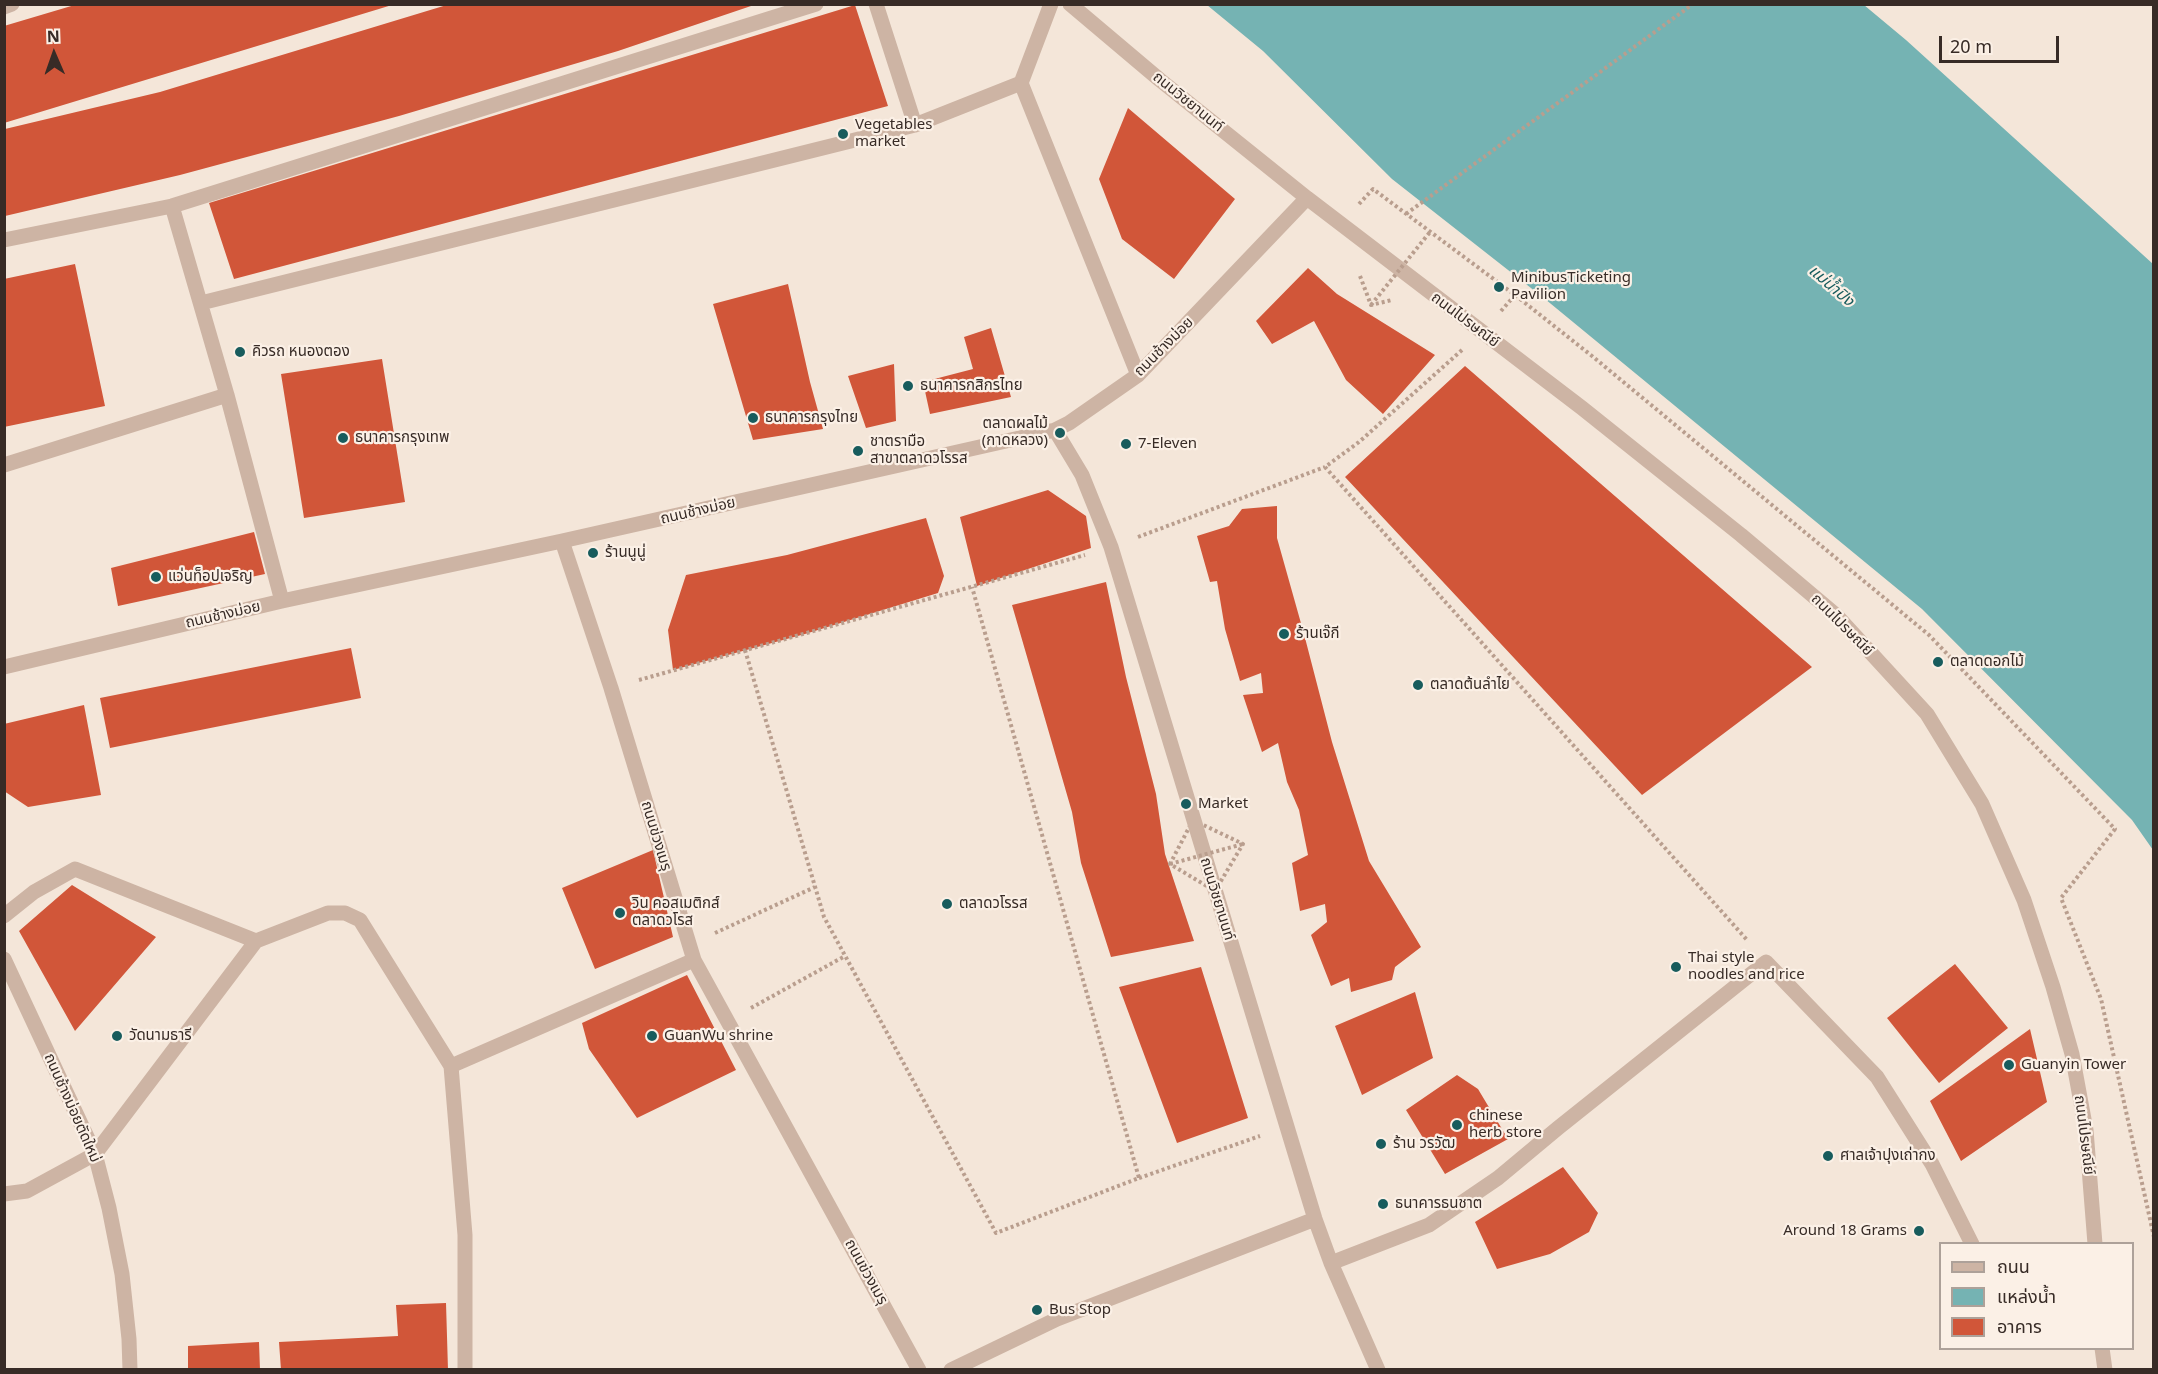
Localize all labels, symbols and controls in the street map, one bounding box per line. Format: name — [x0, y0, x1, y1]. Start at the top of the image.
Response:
north arrow — [24, 24, 84, 84]
scale bar — [1942, 24, 2062, 62]
text: N — [46, 25, 60, 47]
text: 20 m — [1950, 34, 1992, 58]
street label: ถนนวิชยานนท์ — [1149, 68, 1227, 136]
place label: Vegetables market — [855, 116, 932, 151]
marker: Vegetables market — [836, 127, 850, 141]
water label: แม่น้ำปิง — [1805, 261, 1857, 311]
place label: MinibusTicketing Pavilion — [1511, 269, 1631, 304]
marker: MinibusTicketing Pavilion — [1492, 280, 1506, 294]
street label: ถนนไปรษณีย์ — [1427, 289, 1503, 351]
street label: ถนนช้างม่อย — [1131, 314, 1197, 380]
place label: คิวรถ หนองตอง — [252, 343, 350, 361]
marker: คิวรถ หนองตอง — [233, 345, 247, 359]
place label: ธนาคารกสิกรไทย — [920, 377, 1023, 395]
marker: ธนาคารกสิกรไทย — [901, 379, 915, 393]
place label: ธนาคารกรุงไทย — [765, 409, 858, 427]
marker: ธนาคารกรุงไทย — [746, 411, 760, 425]
place label: ตลาดผลไม้ (กาดหลวง) — [982, 415, 1048, 450]
marker: ตลาดผลไม้ (กาดหลวง) — [1053, 426, 1067, 440]
place label: ธนาคารกรุงเทพ — [355, 429, 449, 447]
marker: ธนาคารกรุงเทพ — [336, 431, 350, 445]
place label: ชาตรามือ สาขาตลาดวโรรส — [870, 433, 967, 468]
place label: 7-Eleven — [1138, 435, 1197, 453]
marker: 7-Eleven — [1119, 437, 1133, 451]
marker: ชาตรามือ สาขาตลาดวโรรส — [851, 444, 865, 458]
street label: ถนนช้างม่อย — [659, 494, 737, 528]
place label: ร้านนูนู่ — [605, 544, 646, 562]
marker: ร้านนูนู่ — [586, 546, 600, 560]
place label: แว่นท็อปเจริญ — [168, 568, 253, 586]
marker: แว่นท็อปเจริญ — [149, 570, 163, 584]
street label: ถนนไปรษณีย์ — [1807, 590, 1877, 660]
street label: ถนนช้างม่อย — [184, 598, 262, 632]
place label: ร้านเจ๊กี — [1296, 625, 1340, 643]
marker: ร้านเจ๊กี — [1277, 627, 1291, 641]
place label: ตลาดดอกไม้ — [1950, 653, 2024, 671]
marker: ตลาดดอกไม้ — [1931, 655, 1945, 669]
place label: ตลาดต้นลำไย — [1430, 676, 1510, 694]
marker: ตลาดต้นลำไย — [1411, 678, 1425, 692]
place label: Market — [1198, 795, 1248, 813]
marker: Market — [1179, 797, 1193, 811]
street label: ถนนข่วงเมรุ — [637, 799, 675, 873]
street label: ถนนวิชยานนท์ — [1196, 855, 1238, 943]
place label: วิน คอสเมติกส์ ตลาดวโรส — [632, 895, 720, 930]
place label: ตลาดวโรรส — [959, 895, 1028, 913]
marker: ตลาดวโรรส — [940, 897, 954, 911]
marker: วิน คอสเมติกส์ ตลาดวโรส — [613, 906, 627, 920]
place label: Thai style noodles and rice — [1688, 949, 1805, 984]
marker: Thai style noodles and rice — [1669, 960, 1683, 974]
place label: วัดนามธารี — [129, 1027, 192, 1045]
place label: GuanWu shrine — [664, 1027, 773, 1045]
marker: วัดนามธารี — [110, 1029, 124, 1043]
marker: GuanWu shrine — [645, 1029, 659, 1043]
street label: ถนนช้างม่อยตัดใหม่ — [40, 1051, 104, 1165]
place label: Guanyin Tower — [2021, 1056, 2126, 1074]
marker: Guanyin Tower — [2002, 1058, 2016, 1072]
street label: ถนนไปรษณีย์ — [2070, 1094, 2098, 1176]
place label: chinese herb store — [1469, 1107, 1542, 1142]
marker: chinese herb store — [1450, 1118, 1464, 1132]
place label: ร้าน วรวัฒ — [1393, 1135, 1455, 1153]
marker: ร้าน วรวัฒ — [1374, 1137, 1388, 1151]
place label: ศาลเจ้าปุงเถ่ากง — [1840, 1147, 1936, 1165]
marker: ศาลเจ้าปุงเถ่ากง — [1821, 1149, 1835, 1163]
place label: ธนาคารธนชาต — [1395, 1195, 1482, 1213]
marker: ธนาคารธนชาต — [1376, 1197, 1390, 1211]
place label: Around 18 Grams — [1783, 1222, 1907, 1240]
marker: Around 18 Grams — [1912, 1224, 1926, 1238]
street label: ถนนข่วงเมรุ — [841, 1236, 891, 1308]
legend — [1939, 1242, 2134, 1350]
text: ถนน — [1997, 1254, 2030, 1278]
text: แหล่งน้ำ — [1997, 1284, 2056, 1308]
place label: Bus Stop — [1049, 1301, 1111, 1319]
marker: Bus Stop — [1030, 1303, 1044, 1317]
text: อาคาร — [1997, 1314, 2042, 1338]

